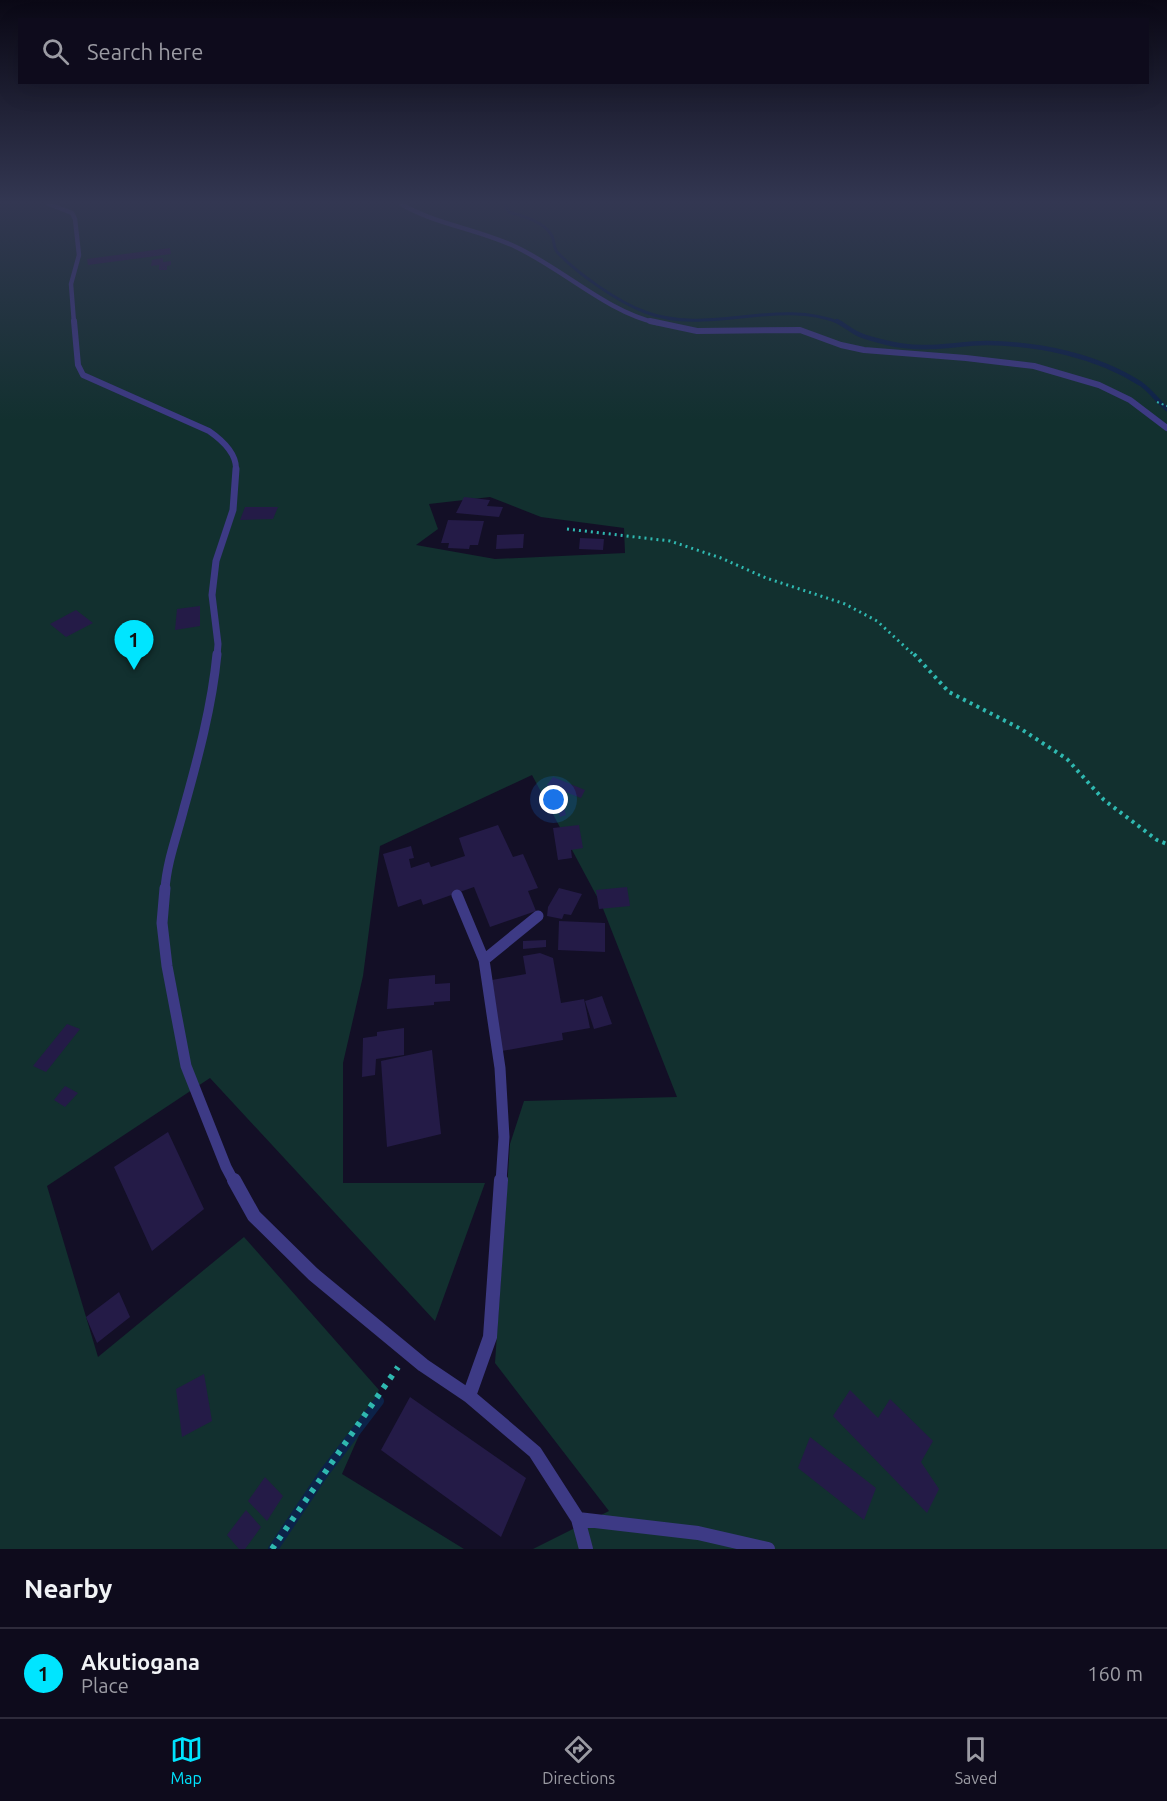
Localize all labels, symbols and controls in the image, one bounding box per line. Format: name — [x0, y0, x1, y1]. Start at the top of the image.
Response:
search box — [18, 18, 1149, 84]
icon: search — [39, 35, 72, 68]
text: Search here — [87, 39, 203, 64]
pin: 1 — [114, 620, 154, 670]
your location — [539, 785, 568, 814]
text: Nearby — [24, 1574, 112, 1603]
text: Akutiogana — [81, 1649, 200, 1674]
text: 1 — [38, 1662, 49, 1685]
text: 160 m — [1087, 1662, 1143, 1685]
text: Place — [81, 1674, 129, 1697]
tab: Map — [170, 1733, 203, 1787]
tab: Directions — [542, 1733, 615, 1787]
tab: Saved — [955, 1733, 997, 1787]

